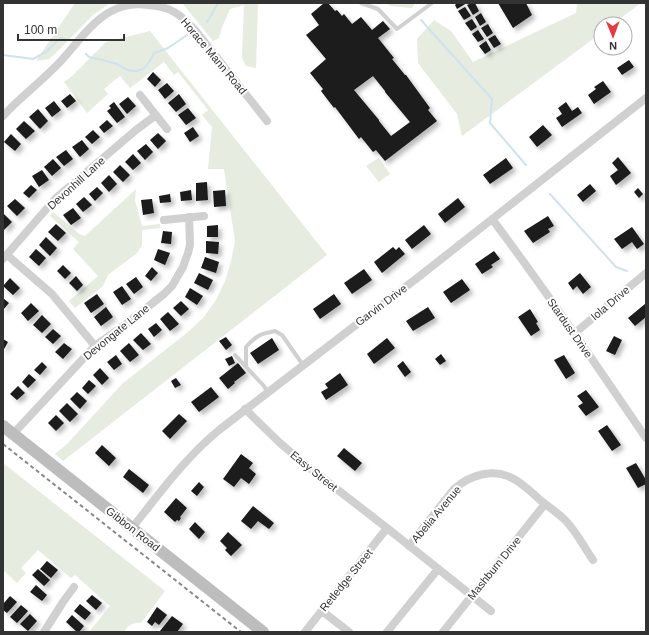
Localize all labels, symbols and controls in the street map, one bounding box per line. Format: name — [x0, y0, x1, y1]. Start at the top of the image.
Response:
scale bar — [18, 16, 124, 42]
street label: Horace Mann Road — [179, 16, 249, 96]
north arrow — [593, 16, 633, 56]
text: 100 m — [24, 23, 57, 37]
text: N — [609, 40, 617, 52]
street label: Devonhill Lane — [45, 154, 107, 212]
street label: Garvin Drive — [353, 282, 409, 328]
street label: Iola Drive — [588, 283, 632, 323]
street label: Stardust Drive — [545, 296, 595, 360]
street label: Devongate Lane — [81, 302, 151, 362]
street label: Easy Street — [288, 448, 340, 494]
street label: Abelia Avenue — [409, 483, 463, 545]
street label: Gibbon Road — [104, 504, 162, 554]
street label: Mashburn Drive — [465, 534, 523, 602]
street label: Retledge Street — [317, 547, 375, 613]

